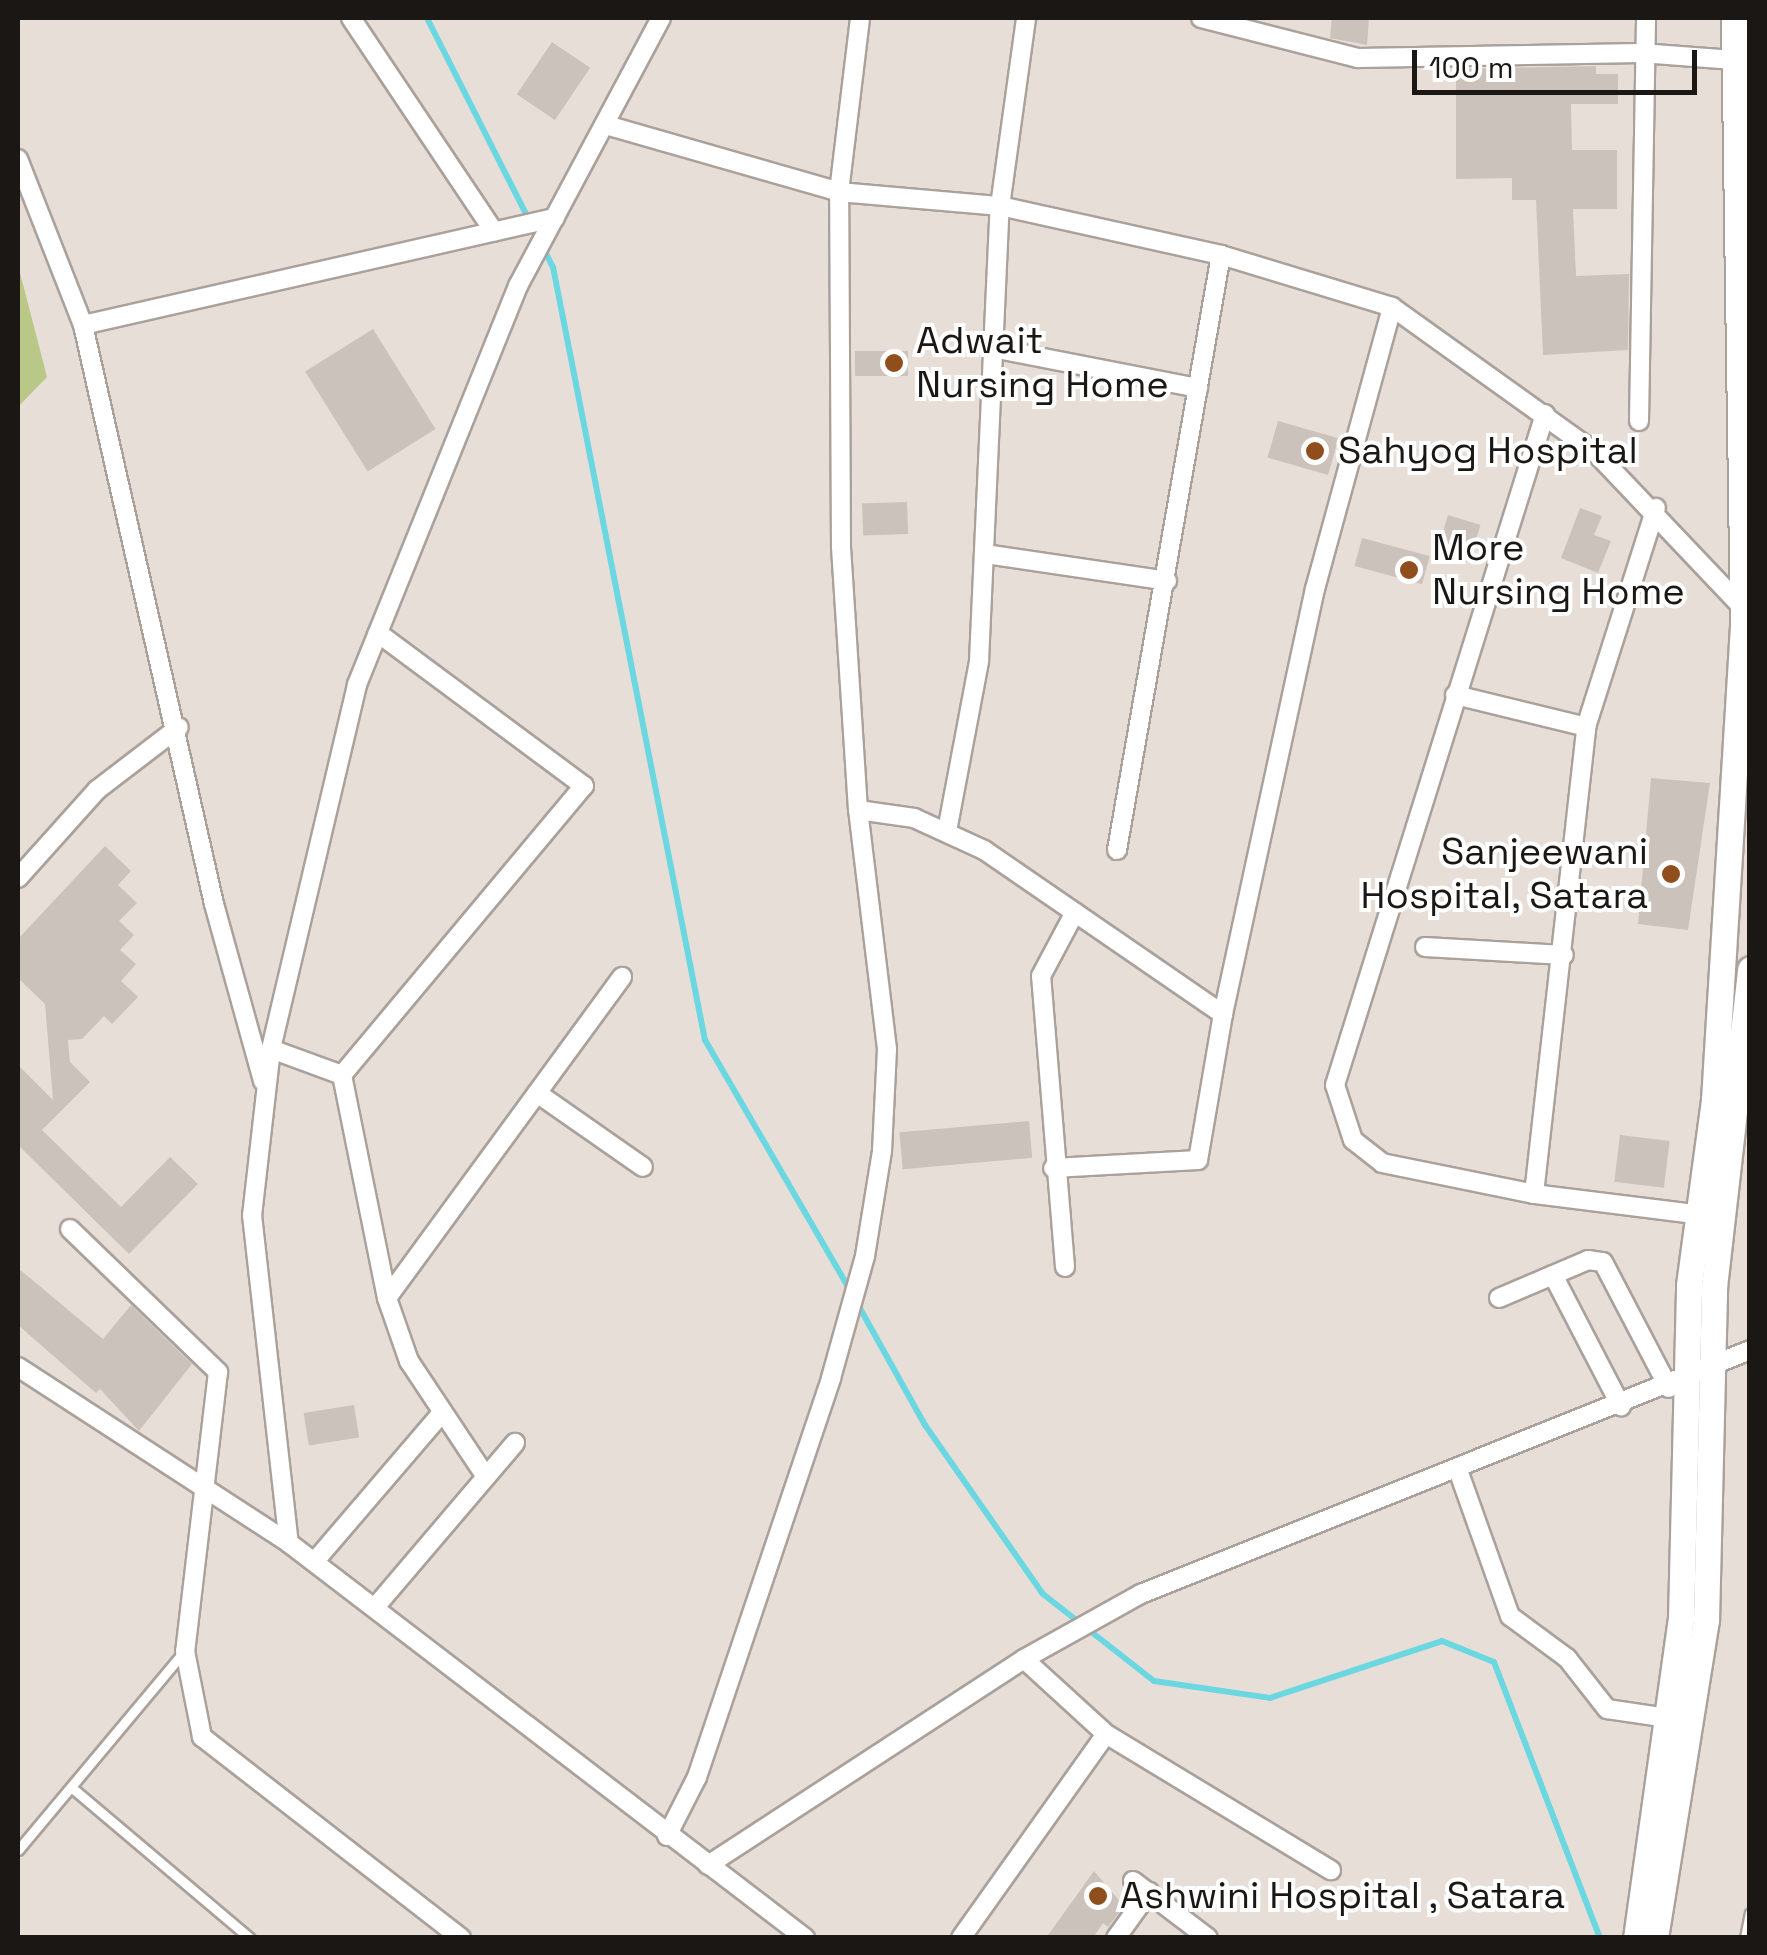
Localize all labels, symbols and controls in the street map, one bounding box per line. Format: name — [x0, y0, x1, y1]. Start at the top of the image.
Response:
scale bar — [1417, 30, 1702, 92]
text: 100 m — [1429, 48, 1514, 87]
place label: Adwait Nursing Home — [916, 318, 1169, 408]
marker: Adwait Nursing Home — [881, 350, 907, 376]
place label: Sahyog Hospital — [1338, 428, 1638, 474]
marker: Sahyog Hospital — [1302, 438, 1328, 464]
place label: More Nursing Home — [1432, 525, 1685, 614]
marker: More Nursing Home — [1396, 557, 1422, 583]
place label: Sanjeewani Hospital, Satara — [1359, 829, 1648, 918]
marker: Sanjeewani Hospital, Satara — [1658, 861, 1684, 887]
place label: Ashwini Hospital , Satara — [1120, 1873, 1568, 1919]
marker: Ashwini Hospital , Satara — [1085, 1883, 1111, 1909]

